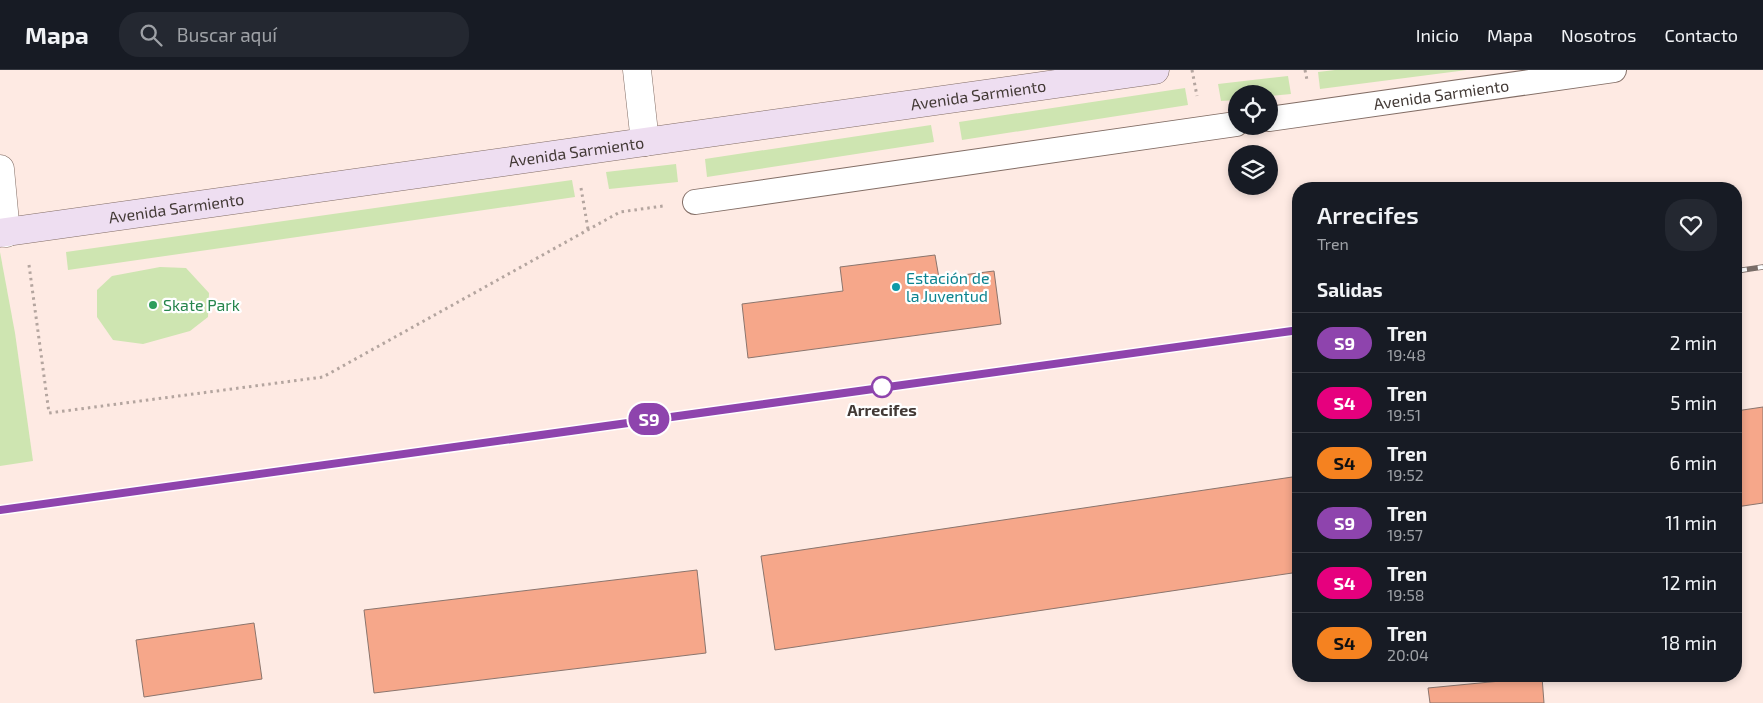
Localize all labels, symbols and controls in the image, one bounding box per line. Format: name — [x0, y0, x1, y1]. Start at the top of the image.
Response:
search box — [119, 12, 469, 57]
text: Mapa — [25, 20, 89, 49]
icon: search — [137, 21, 165, 49]
text: Buscar aquí — [177, 23, 277, 46]
text: Inicio — [1416, 24, 1459, 46]
text: Mapa — [1487, 24, 1533, 46]
text: Nosotros — [1561, 24, 1636, 46]
text: Contacto — [1664, 24, 1738, 46]
street label: Avenida Sarmiento — [909, 75, 1047, 113]
street label: Avenida Sarmiento — [1372, 75, 1510, 113]
map controls — [1228, 85, 1278, 195]
button: locate — [1228, 85, 1278, 135]
street label: Avenida Sarmiento — [507, 132, 645, 170]
button: layers — [1228, 145, 1278, 195]
street label: Avenida Sarmiento — [107, 189, 245, 227]
button: heart — [1665, 199, 1717, 251]
text: Arrecifes — [1317, 200, 1419, 229]
text: Tren — [1317, 234, 1349, 253]
place label: Estación de la Juventud — [906, 268, 989, 305]
text: Salidas — [1317, 278, 1383, 301]
marker: Estación de la Juventud — [890, 281, 902, 293]
place label: Skate Park — [163, 295, 240, 314]
marker: Skate Park — [147, 299, 159, 311]
text: Tren — [1387, 322, 1427, 345]
text: 2 min — [1670, 331, 1717, 354]
text: S9 — [1334, 332, 1355, 354]
text: 19:48 — [1387, 345, 1426, 364]
marker: Arrecifes — [871, 376, 893, 398]
text: Tren — [1387, 382, 1427, 405]
text: 5 min — [1670, 391, 1717, 414]
text: S4 — [1333, 392, 1356, 414]
place label: Arrecifes — [847, 400, 917, 419]
line badge: S9 — [626, 403, 672, 435]
text: 19:51 — [1387, 405, 1421, 424]
text: S9 — [638, 408, 660, 430]
text: Tren — [1387, 442, 1427, 465]
text: 6 min — [1669, 451, 1717, 474]
text: S4 — [1333, 452, 1356, 474]
text: 19:52 — [1387, 465, 1424, 484]
text: Tren — [1387, 502, 1427, 525]
text: 11 min — [1665, 511, 1717, 534]
text: S9 — [1334, 512, 1355, 534]
text: 19:57 — [1387, 525, 1423, 544]
text: Tren — [1387, 562, 1427, 585]
text: 12 min — [1662, 571, 1717, 594]
text: S4 — [1333, 572, 1356, 594]
text: 19:58 — [1387, 585, 1425, 604]
text: Tren — [1387, 622, 1427, 645]
text: 18 min — [1661, 631, 1717, 654]
text: S4 — [1333, 632, 1356, 654]
text: 20:04 — [1387, 645, 1429, 664]

